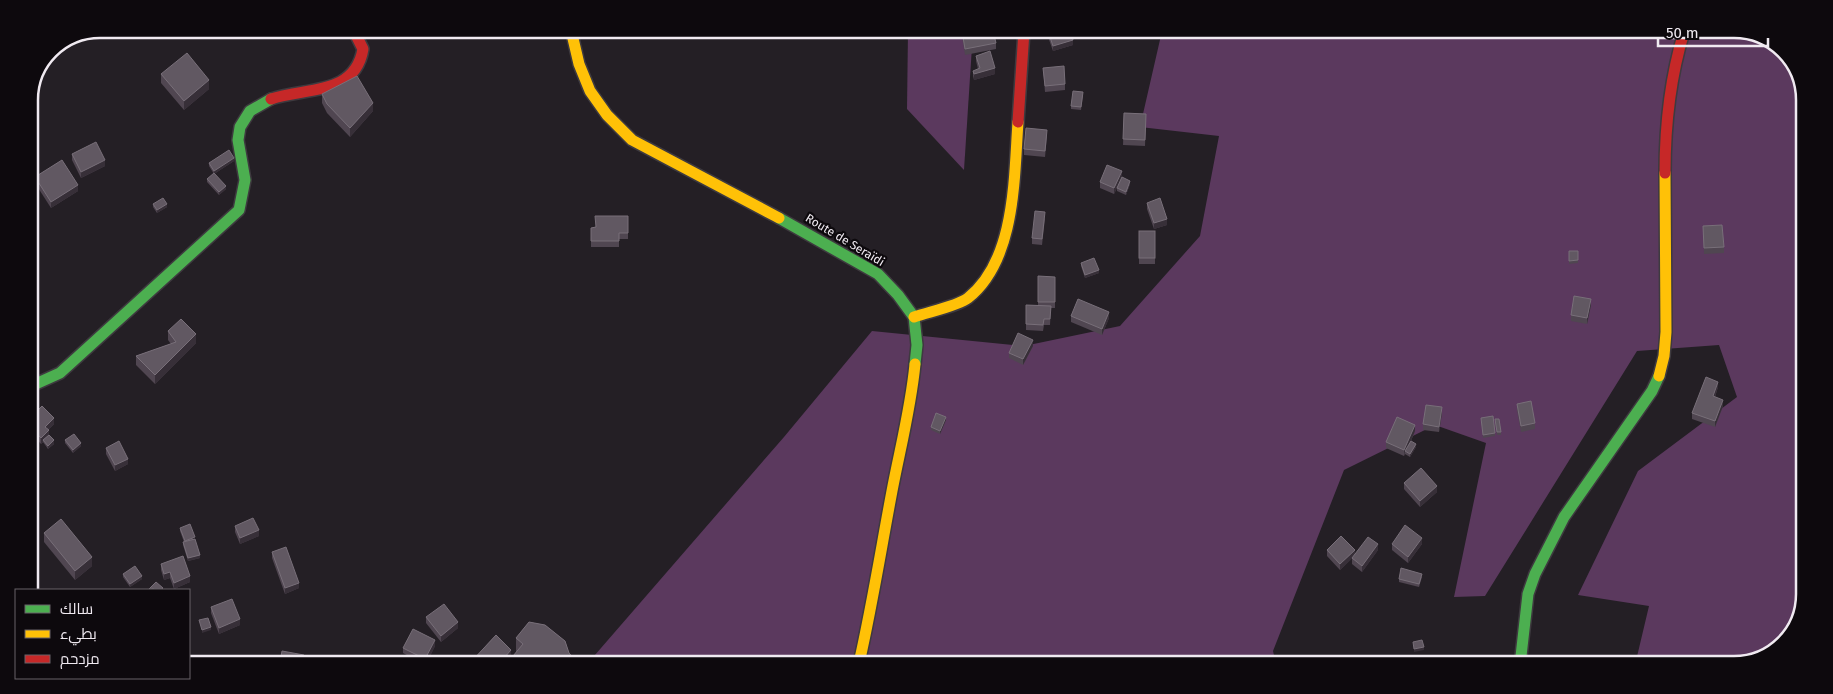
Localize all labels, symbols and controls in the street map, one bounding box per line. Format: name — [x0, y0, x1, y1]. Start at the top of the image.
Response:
scale bar — [1658, 15, 1768, 47]
text: 50 m — [1666, 24, 1699, 42]
street label: Route de Seraïdi — [803, 211, 887, 269]
legend — [15, 589, 190, 679]
text: سالك — [60, 600, 93, 618]
text: بطيء — [60, 625, 97, 646]
text: مزدحم — [60, 650, 100, 669]

